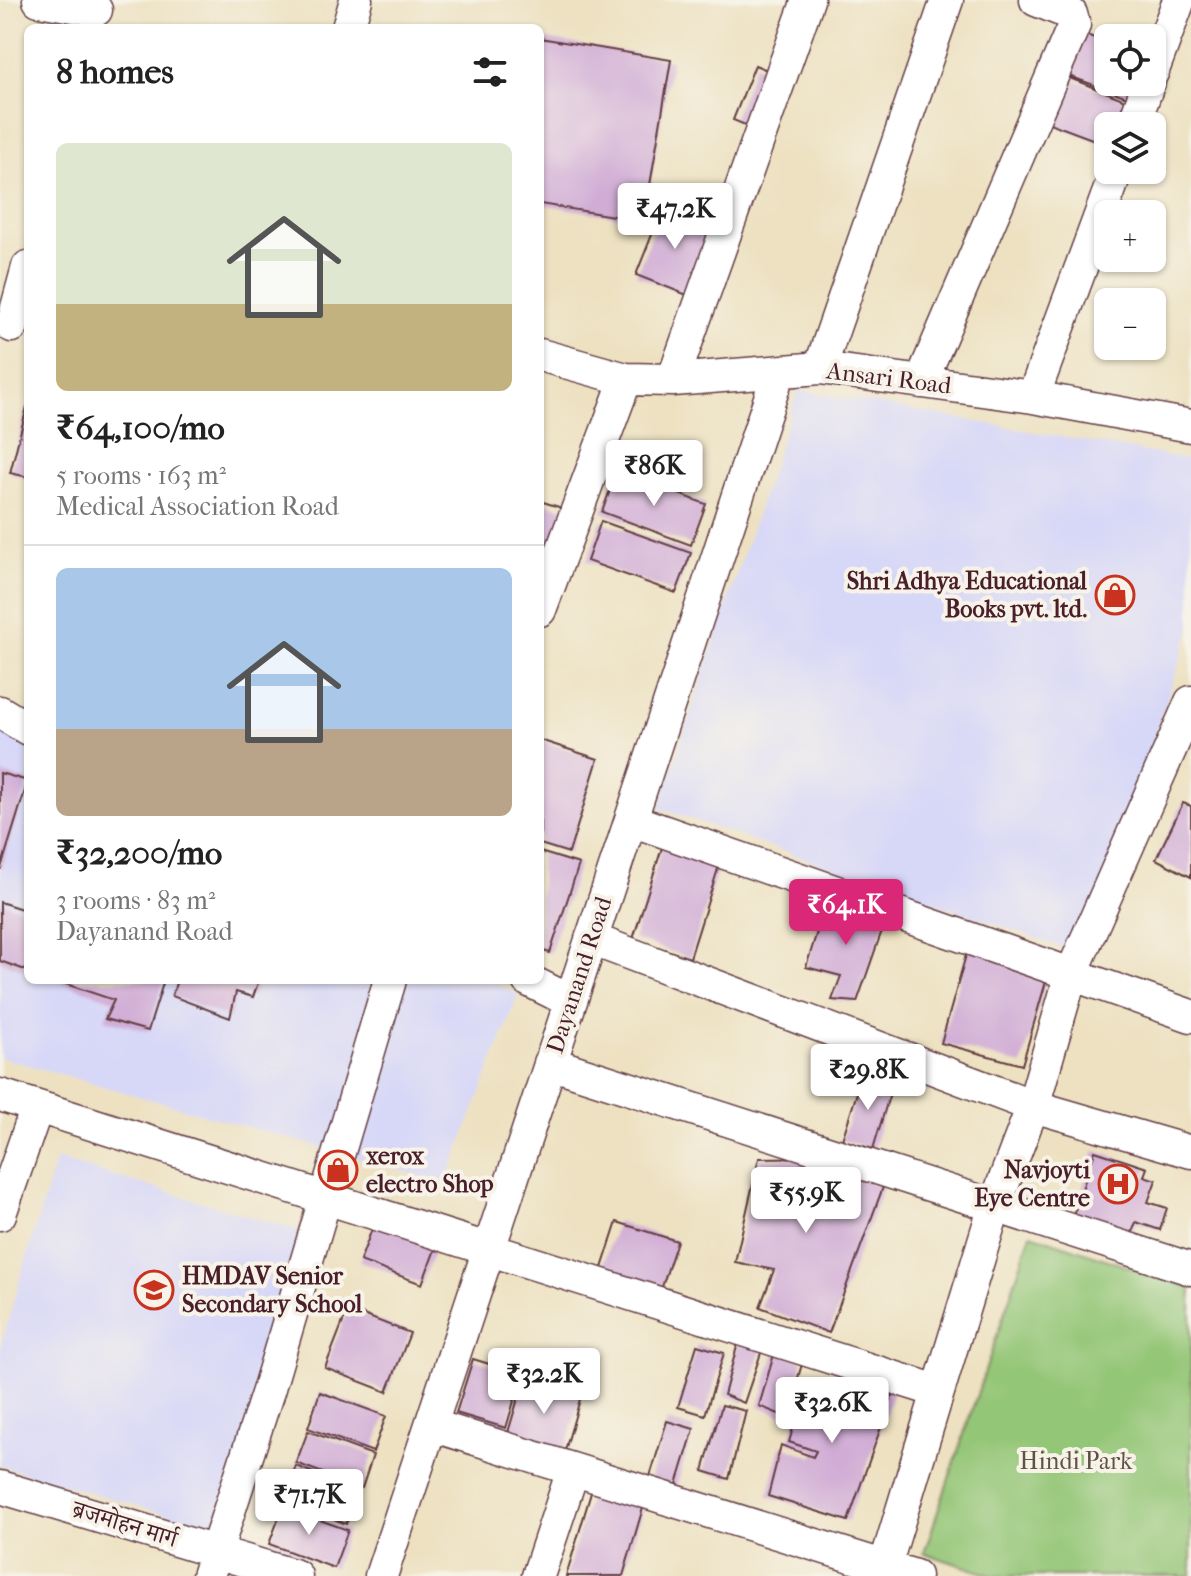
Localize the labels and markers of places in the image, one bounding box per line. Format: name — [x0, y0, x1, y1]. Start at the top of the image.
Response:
pin: ₹47.2K — [610, 183, 740, 251]
pin: ₹86K — [607, 440, 701, 508]
place label: Shri Adhya Educational Books pvt. ltd. — [847, 567, 1087, 623]
shop icon: Shri Adhya Educational Books pvt. ltd. — [1094, 574, 1136, 616]
pin: ₹64.1K — [781, 879, 911, 947]
pin: ₹29.8K — [803, 1044, 933, 1112]
place label: xerox electro Shop — [365, 1142, 494, 1198]
shop icon: xerox electro Shop — [317, 1149, 359, 1191]
place label: Navjoyti Eye Centre — [974, 1156, 1091, 1212]
hospital icon: Navjoyti Eye Centre — [1097, 1163, 1139, 1205]
pin: ₹55.9K — [741, 1167, 871, 1235]
place label: HMDAV Senior Secondary School — [182, 1262, 362, 1318]
school or university icon: HMDAV Senior Secondary School — [133, 1269, 175, 1311]
pin: ₹32.2K — [479, 1348, 609, 1416]
pin: ₹32.6K — [767, 1377, 897, 1445]
pin: ₹71.7K — [244, 1469, 374, 1537]

